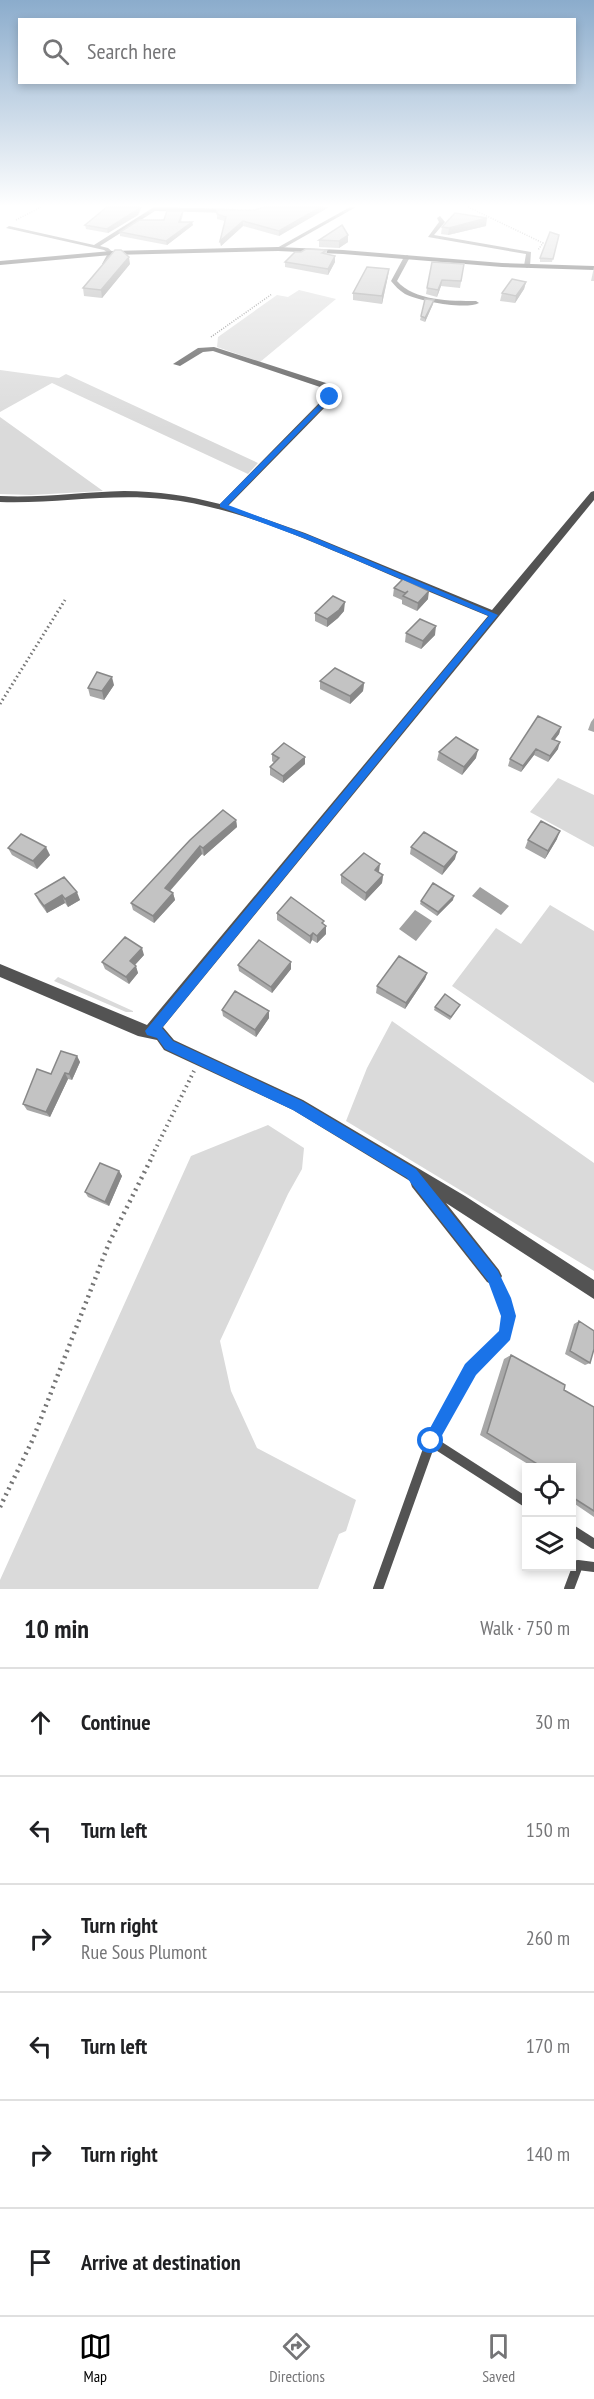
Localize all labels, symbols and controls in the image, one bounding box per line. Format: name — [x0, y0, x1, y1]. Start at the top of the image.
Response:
search box — [18, 18, 576, 84]
icon: search — [39, 35, 72, 68]
text: Search here — [87, 37, 176, 65]
route end — [316, 383, 342, 409]
route start — [417, 1427, 443, 1453]
map controls — [522, 1463, 576, 1571]
button: locate — [522, 1463, 576, 1517]
button: layers — [522, 1517, 576, 1571]
text: 10 min — [24, 1612, 89, 1645]
text: Walk · 750 m — [480, 1615, 570, 1641]
icon: ahead — [24, 1706, 57, 1739]
text: Continue — [81, 1708, 151, 1736]
text: 30 m — [535, 1709, 570, 1735]
icon: left — [24, 1814, 57, 1847]
text: Turn left — [81, 1816, 147, 1844]
text: 150 m — [526, 1817, 570, 1843]
text: Turn right — [81, 1911, 158, 1939]
icon: right — [24, 1922, 57, 1955]
text: 260 m — [526, 1925, 570, 1951]
text: Rue Sous Plumont — [81, 1939, 207, 1965]
icon: left — [24, 2030, 57, 2063]
text: Turn left — [81, 2032, 147, 2060]
text: 170 m — [526, 2033, 570, 2059]
icon: right — [24, 2138, 57, 2171]
text: Turn right — [81, 2140, 158, 2168]
text: 140 m — [526, 2141, 570, 2167]
icon: arrive — [24, 2246, 57, 2279]
text: Arrive at destination — [81, 2248, 241, 2276]
tab: Map — [79, 2330, 112, 2386]
tab: Directions — [269, 2330, 325, 2386]
tab: Saved — [482, 2330, 515, 2386]

